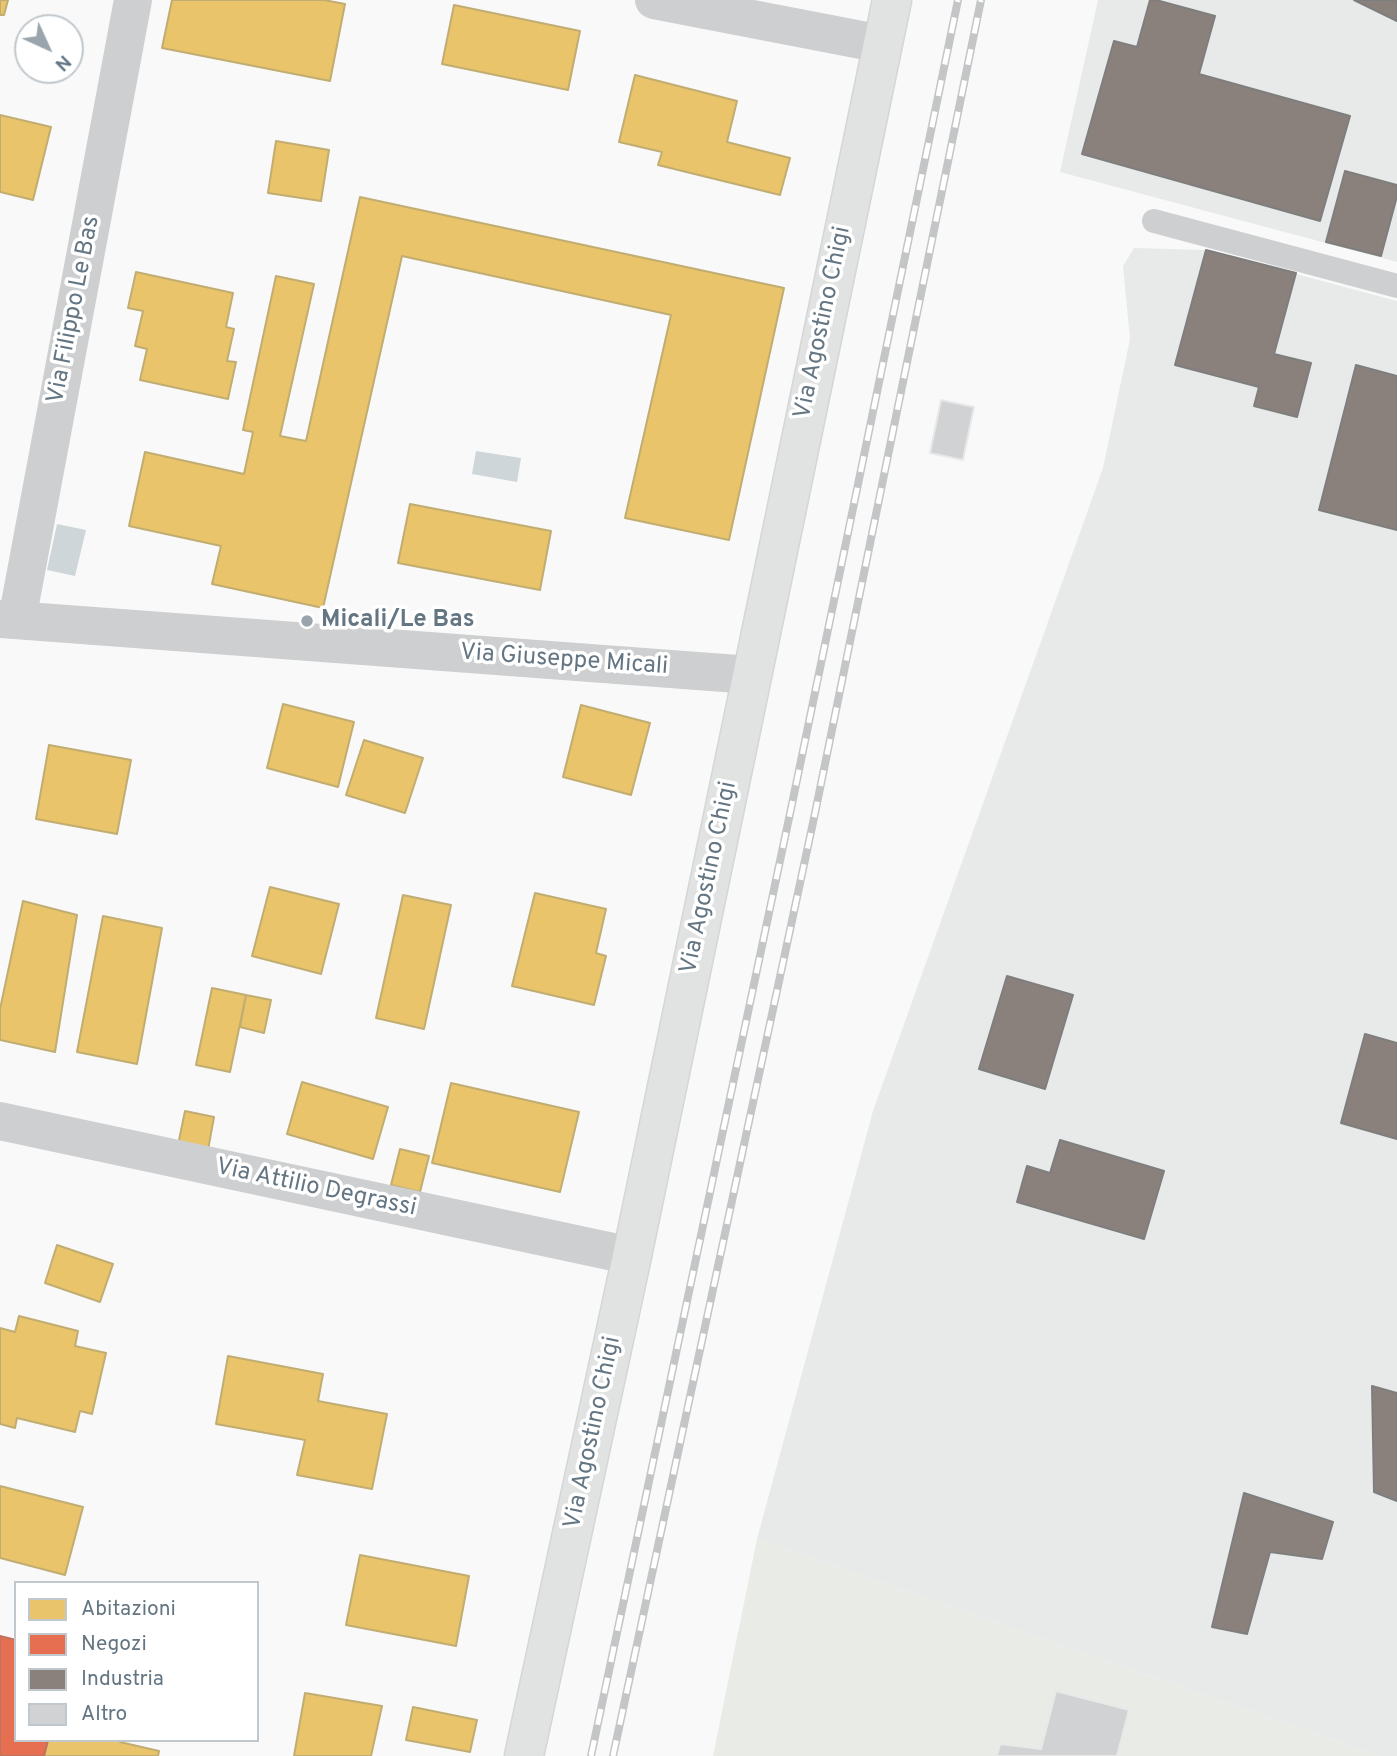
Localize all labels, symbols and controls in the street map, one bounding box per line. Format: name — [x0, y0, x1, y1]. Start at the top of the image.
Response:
north arrow — [14, 14, 84, 84]
text: N — [49, 49, 76, 76]
street label: Via Filippo Le Bas — [43, 214, 107, 406]
street label: Via Agostino Chigi — [790, 224, 858, 422]
place label: Micali/Le Bas — [321, 607, 475, 635]
marker: Micali/Le Bas — [299, 613, 315, 629]
street label: Via Giuseppe Micali — [459, 639, 669, 683]
street label: Via Agostino Chigi — [676, 779, 744, 977]
street label: Via Attilio Degrassi — [213, 1154, 419, 1224]
street label: Via Agostino Chigi — [560, 1334, 628, 1532]
legend — [14, 1581, 259, 1742]
text: Abitazioni — [81, 1596, 176, 1623]
text: Negozi — [81, 1631, 147, 1658]
text: Industria — [81, 1666, 164, 1693]
text: Altro — [81, 1701, 127, 1728]

